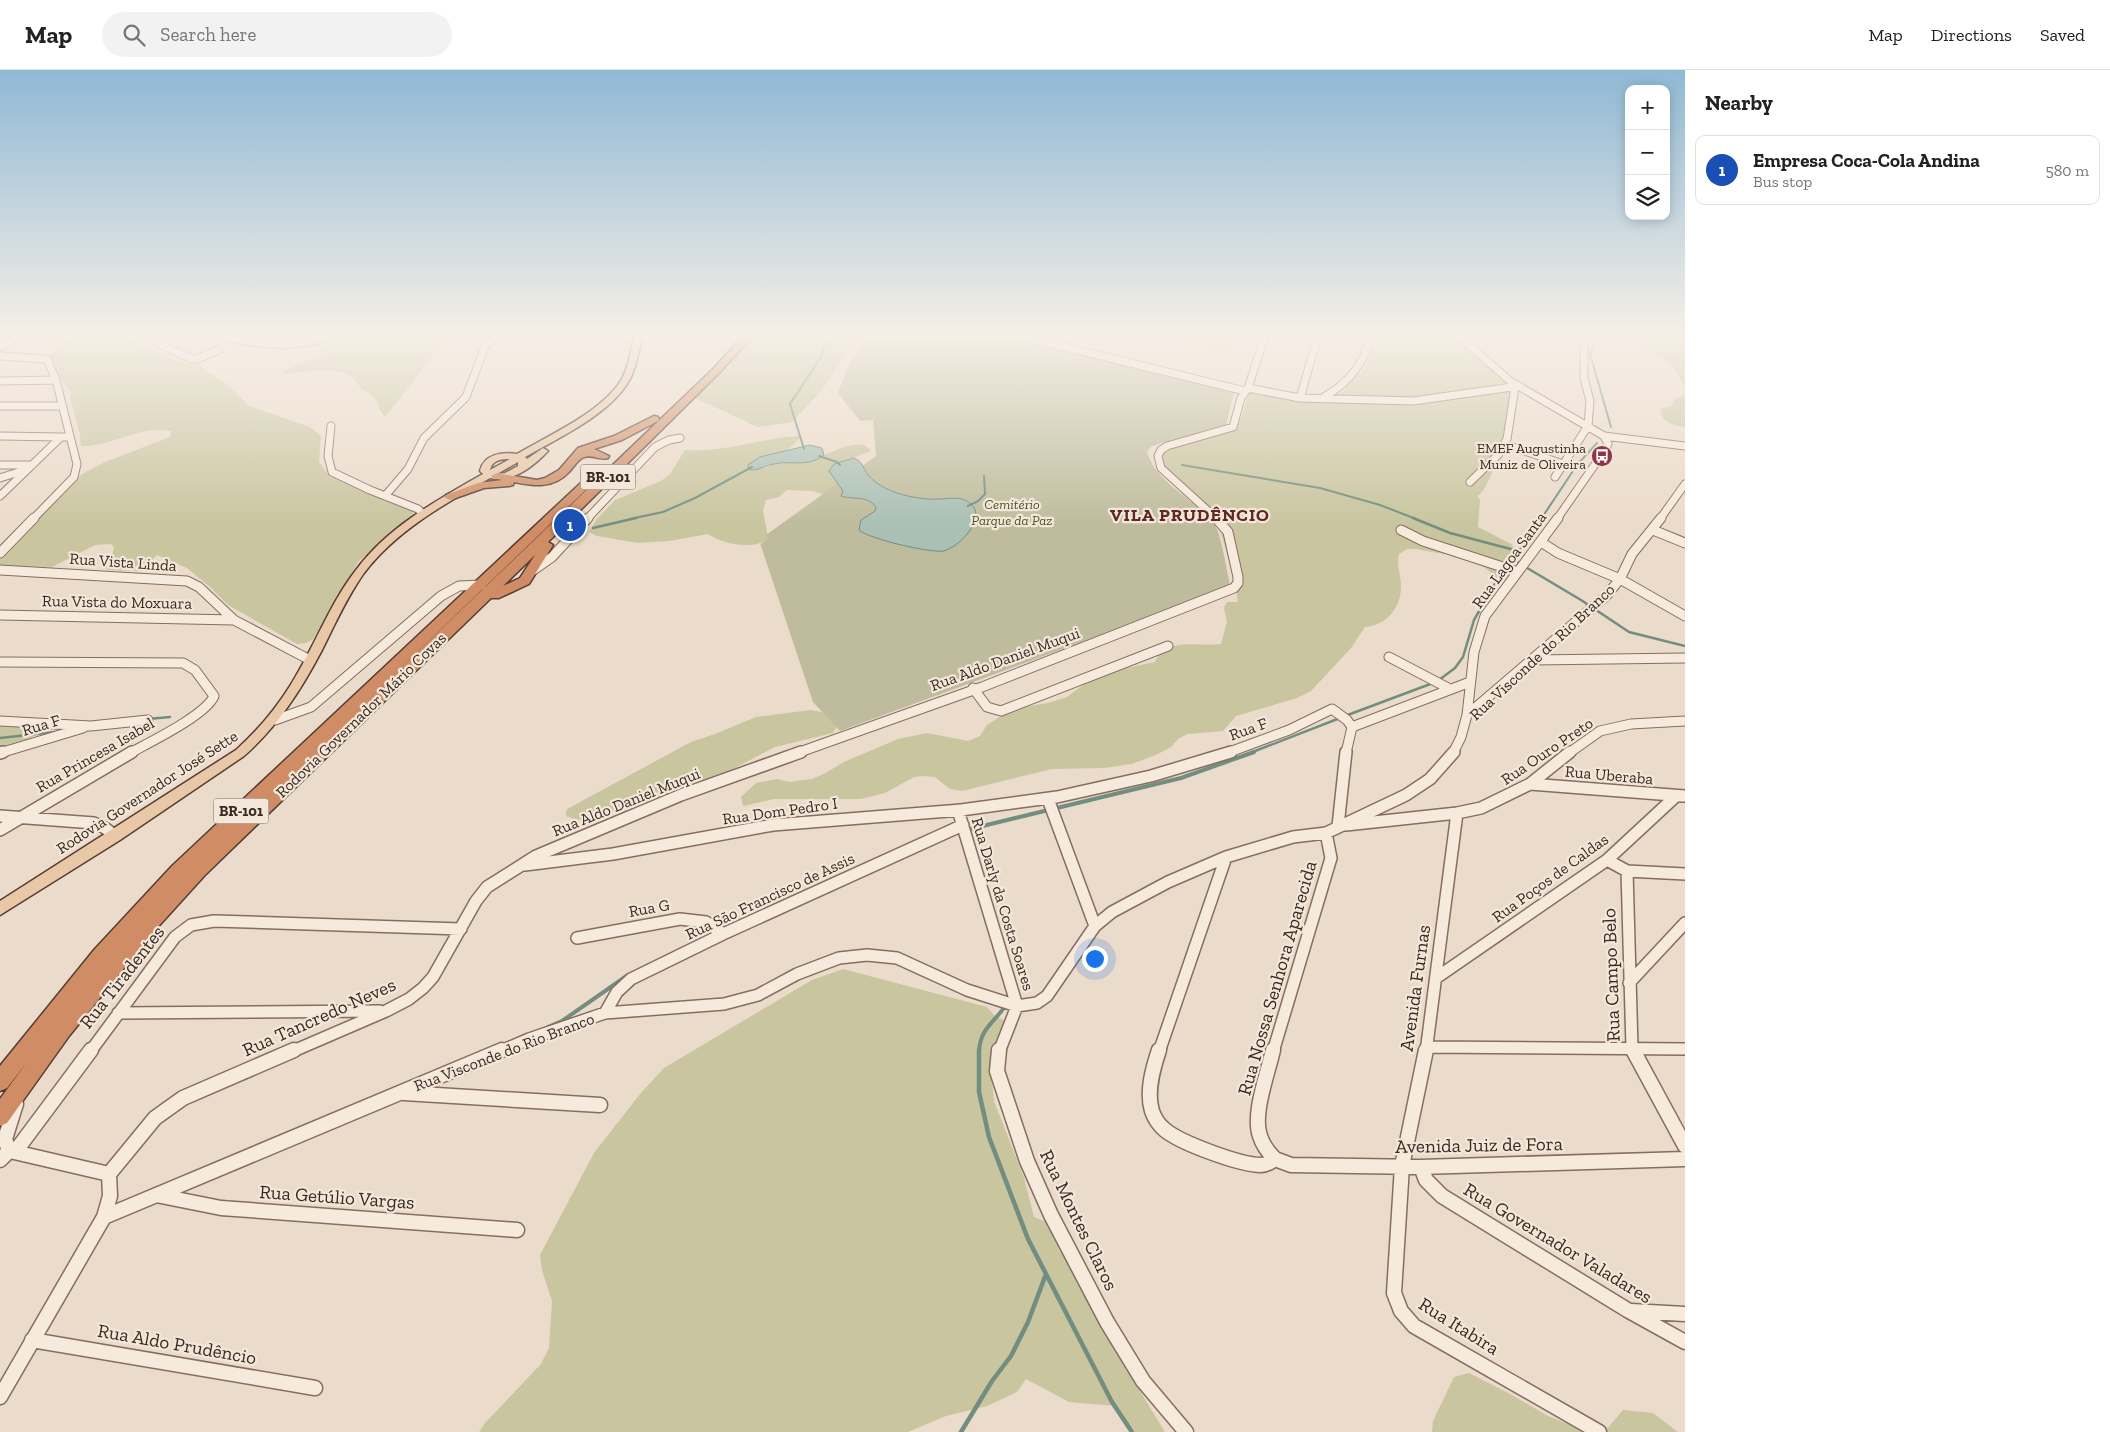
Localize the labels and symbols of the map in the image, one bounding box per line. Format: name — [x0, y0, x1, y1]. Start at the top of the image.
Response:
place label: EMEF Augustinha Muniz de Oliveira — [1477, 440, 1586, 473]
bus stop icon: EMEF Augustinha Muniz de Oliveira — [1590, 444, 1614, 468]
road number: BR-101 — [580, 464, 636, 490]
park label: Cemitério Parque da Paz — [971, 496, 1053, 529]
district label: VILA PRUDÊNCIO — [1110, 504, 1270, 526]
pin: 1 — [554, 506, 586, 544]
street label: Rua Lagoa Santa — [1468, 508, 1550, 612]
street label: Rua Vista Linda — [69, 549, 177, 575]
street label: Rua Visconde do Rio Branco — [1465, 580, 1619, 724]
street label: Rua Vista do Moxuara — [42, 591, 192, 613]
street label: Rua Aldo Daniel Muqui — [928, 623, 1083, 695]
street label: Rodovia Governador Mário Covas — [272, 628, 450, 802]
street label: Rua F — [20, 710, 63, 740]
street label: Rua Princesa Isabel — [33, 713, 157, 797]
street label: Rua F — [1226, 713, 1270, 745]
street label: Rua Ouro Preto — [1497, 713, 1597, 789]
street label: Rodovia Governador José Sette — [53, 726, 241, 858]
street label: Rua Uberaba — [1564, 762, 1654, 788]
street label: Rua Aldo Daniel Muqui — [549, 763, 703, 840]
street label: Rua Dom Pedro I — [721, 794, 839, 828]
road number: BR-101 — [214, 798, 268, 824]
street label: Rua Darly da Costa Soares — [968, 815, 1038, 993]
street label: Rua Poços de Caldas — [1488, 829, 1612, 927]
street label: Rua São Francisco de Assis — [682, 848, 858, 944]
street label: Rua Nossa Senhora Aparecida — [1232, 858, 1322, 1098]
street label: Rua G — [627, 895, 671, 921]
street label: Rua Campo Belo — [1597, 908, 1625, 1042]
street label: Rua Tiradentes — [75, 921, 169, 1033]
street label: Avenida Furnas — [1395, 923, 1435, 1053]
your location — [1082, 946, 1108, 972]
street label: Rua Tancredo Neves — [239, 973, 399, 1061]
street label: Rua Visconde do Rio Branco — [411, 1009, 597, 1095]
street label: Avenida Juiz de Fora — [1395, 1132, 1563, 1158]
street label: Rua Montes Claros — [1035, 1146, 1123, 1294]
street label: Rua Governador Valadares — [1460, 1178, 1656, 1308]
street label: Rua Getúlio Vargas — [259, 1180, 415, 1214]
street label: Rua Itabira — [1415, 1292, 1503, 1360]
street label: Rua Aldo Prudêncio — [96, 1319, 258, 1369]

